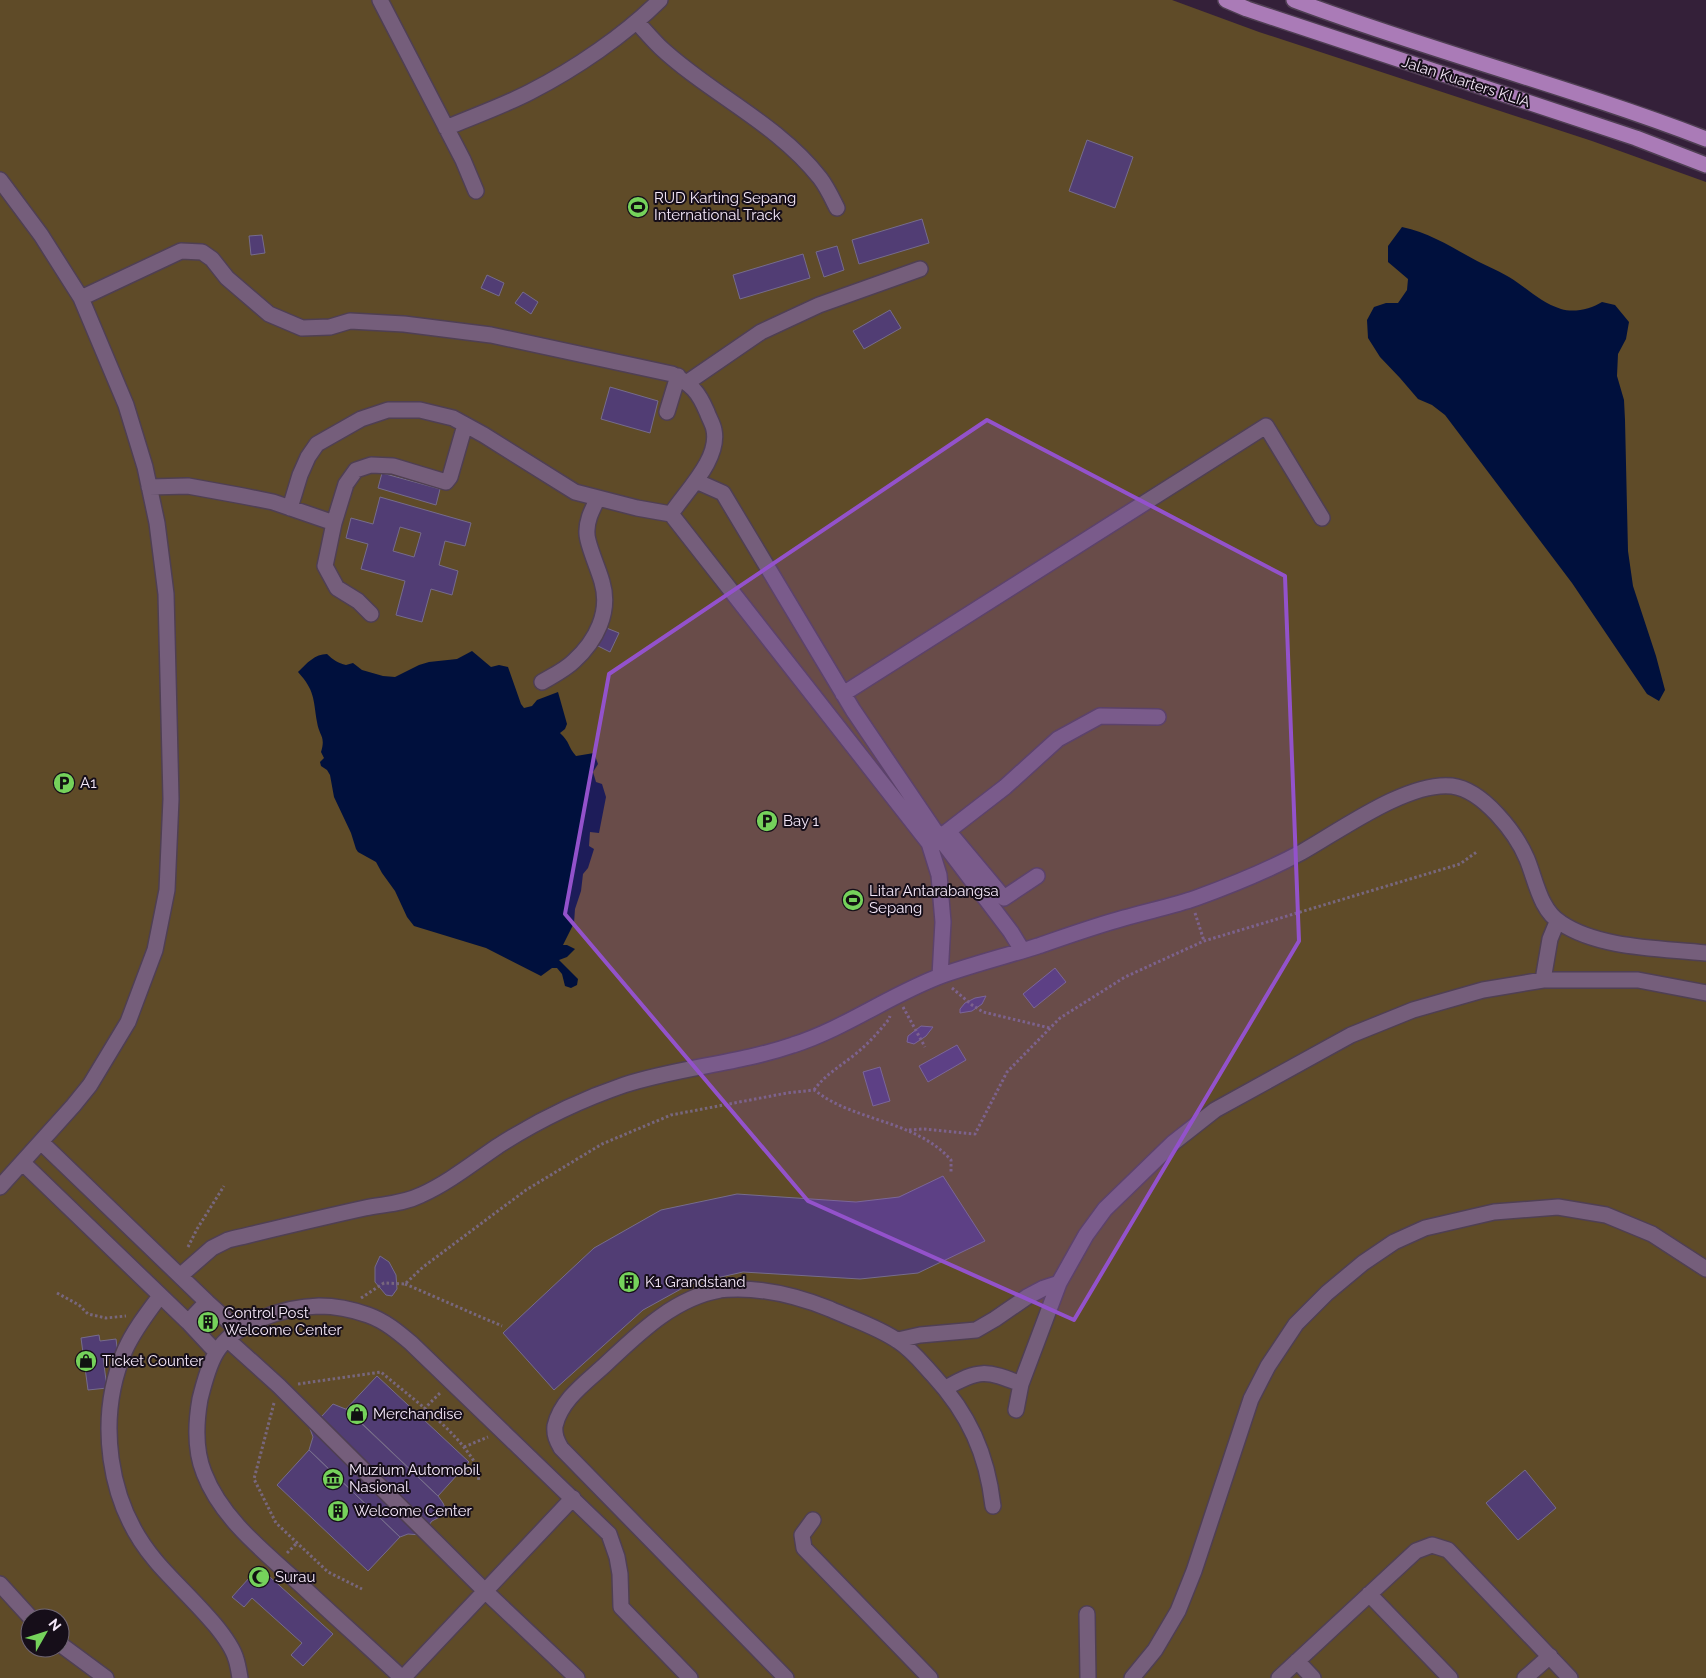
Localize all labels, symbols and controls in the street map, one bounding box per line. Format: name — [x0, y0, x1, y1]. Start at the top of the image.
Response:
street label: Jalan Kuarters KLIA — [1399, 53, 1533, 111]
place label: RUD Karting Sepang International Track — [654, 189, 796, 224]
sports icon: RUD Karting Sepang International Track — [626, 195, 650, 219]
parking icon: A1 — [52, 771, 76, 795]
place label: A1 — [80, 774, 97, 792]
parking icon: Bay 1 — [755, 809, 779, 833]
place label: Bay 1 — [783, 812, 819, 830]
place label: Litar Antarabangsa Sepang — [869, 882, 999, 917]
sports icon: Litar Antarabangsa Sepang — [841, 888, 865, 912]
building icon: K1 Grandstand — [617, 1270, 641, 1294]
place label: K1 Grandstand — [645, 1273, 746, 1291]
place label: Control Post Welcome Center — [224, 1304, 343, 1339]
building icon: Control Post Welcome Center — [196, 1310, 220, 1334]
shop icon: Ticket Counter — [74, 1349, 98, 1373]
place label: Ticket Counter — [102, 1352, 204, 1370]
shop icon: Merchandise — [345, 1402, 369, 1426]
place label: Merchandise — [373, 1405, 463, 1423]
place label: Muzium Automobil Nasional — [349, 1461, 481, 1496]
museum icon: Muzium Automobil Nasional — [321, 1467, 345, 1491]
building icon: Welcome Center — [326, 1499, 350, 1523]
place label: Welcome Center — [354, 1502, 473, 1520]
mosque icon: Surau — [247, 1565, 271, 1589]
place label: Surau — [275, 1568, 315, 1586]
north arrow — [20, 1608, 70, 1658]
text: N — [46, 1616, 65, 1634]

